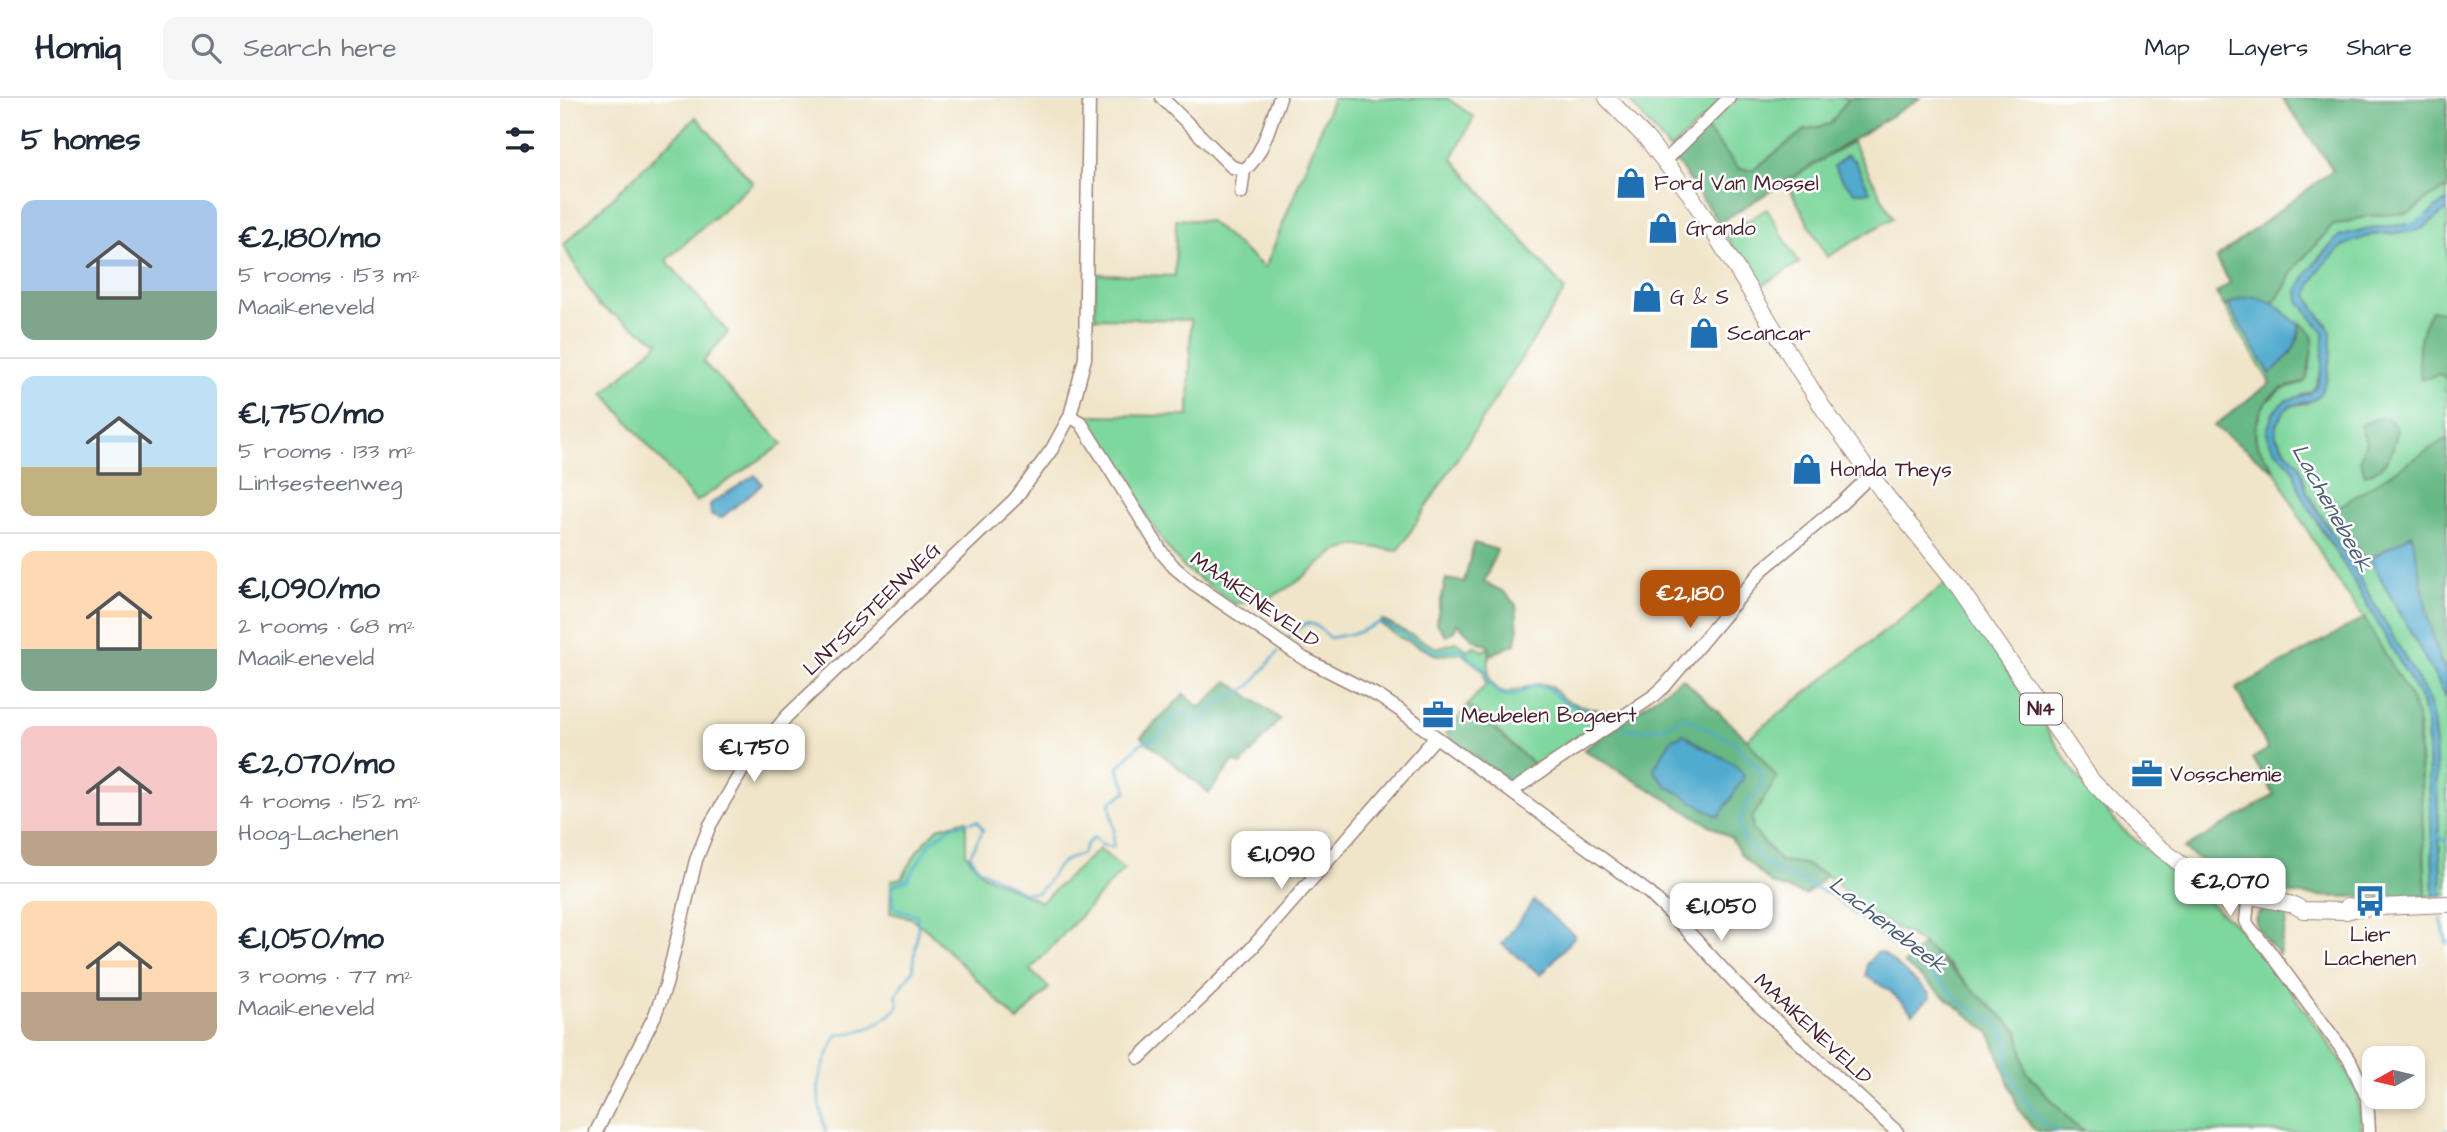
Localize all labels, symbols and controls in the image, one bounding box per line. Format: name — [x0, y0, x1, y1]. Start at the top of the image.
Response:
search box — [163, 17, 653, 80]
text: Homiq — [35, 25, 121, 71]
icon: search — [187, 29, 225, 67]
text: Search here — [243, 30, 397, 66]
text: Map — [2145, 31, 2190, 65]
text: Layers — [2228, 31, 2308, 65]
text: Share — [2346, 31, 2412, 65]
text: 5 homes — [21, 119, 141, 161]
icon: filters — [501, 121, 539, 159]
shop icon: Ford Van Mossel — [1614, 166, 1648, 200]
place label: Ford Van Mossel — [1654, 169, 1819, 198]
shop icon: Grando — [1646, 211, 1680, 245]
place label: Grando — [1686, 214, 1756, 243]
text: €2,180/mo — [238, 217, 380, 259]
icon: home — [77, 228, 161, 312]
text: 5 rooms · 153 m² — [238, 259, 420, 291]
shop icon: G & S — [1630, 280, 1664, 314]
place label: G & S — [1670, 283, 1729, 312]
text: Maaikeneveld — [238, 291, 374, 323]
shop icon: Scancar — [1687, 316, 1721, 350]
place label: Scancar — [1727, 319, 1811, 348]
text: €1,750/mo — [238, 393, 384, 435]
icon: home — [77, 404, 161, 488]
text: 5 rooms · 133 m² — [238, 435, 415, 467]
water label: Lachenebeek — [2284, 438, 2381, 579]
shop icon: Honda Theys — [1790, 452, 1824, 486]
place label: Honda Theys — [1830, 455, 1952, 486]
text: Lintsesteenweg — [238, 467, 402, 499]
street label: LINTSESTEENWEG — [797, 535, 948, 682]
street label: MAAIKENEVELD — [1184, 545, 1326, 656]
text: €1,090/mo — [238, 568, 380, 610]
pin: €2,180 — [1633, 570, 1747, 630]
text: €2,180 — [1656, 577, 1724, 609]
icon: home — [77, 579, 161, 663]
text: 2 rooms · 68 m² — [238, 610, 415, 642]
text: Maaikeneveld — [238, 642, 374, 674]
road number: N14 — [2020, 694, 2062, 724]
office icon: Meubelen Bogaert — [1421, 698, 1455, 732]
place label: Meubelen Bogaert — [1461, 701, 1637, 732]
pin: €1,750 — [697, 724, 811, 784]
text: €1,750 — [719, 731, 789, 763]
text: €2,070/mo — [238, 743, 395, 785]
icon: home — [77, 754, 161, 838]
office icon: Vosschemie — [2130, 757, 2164, 791]
place label: Vosschemie — [2170, 760, 2282, 789]
text: 4 rooms · 152 m² — [238, 785, 421, 817]
text: Hoog-Lachenen — [238, 817, 398, 849]
pin: €1,090 — [1224, 832, 1338, 891]
text: €1,090 — [1247, 838, 1315, 870]
pin: €2,070 — [2173, 858, 2287, 918]
text: €2,070 — [2191, 865, 2269, 897]
water label: Lachenebeek — [1822, 869, 1954, 982]
pin: €1,050 — [1664, 884, 1778, 943]
bus stop icon: Lier Lachenen — [2353, 884, 2387, 918]
text: €1,050 — [1686, 890, 1756, 922]
text: €1,050/mo — [238, 918, 384, 960]
place label: Lier Lachenen — [2324, 920, 2416, 973]
icon: home — [77, 929, 161, 1013]
text: 3 rooms · 77 m² — [238, 960, 413, 992]
street label: MAAIKENEVELD — [1748, 967, 1879, 1092]
text: Maaikeneveld — [238, 992, 374, 1024]
north arrow — [2362, 1046, 2426, 1110]
map controls — [2362, 1046, 2425, 1109]

